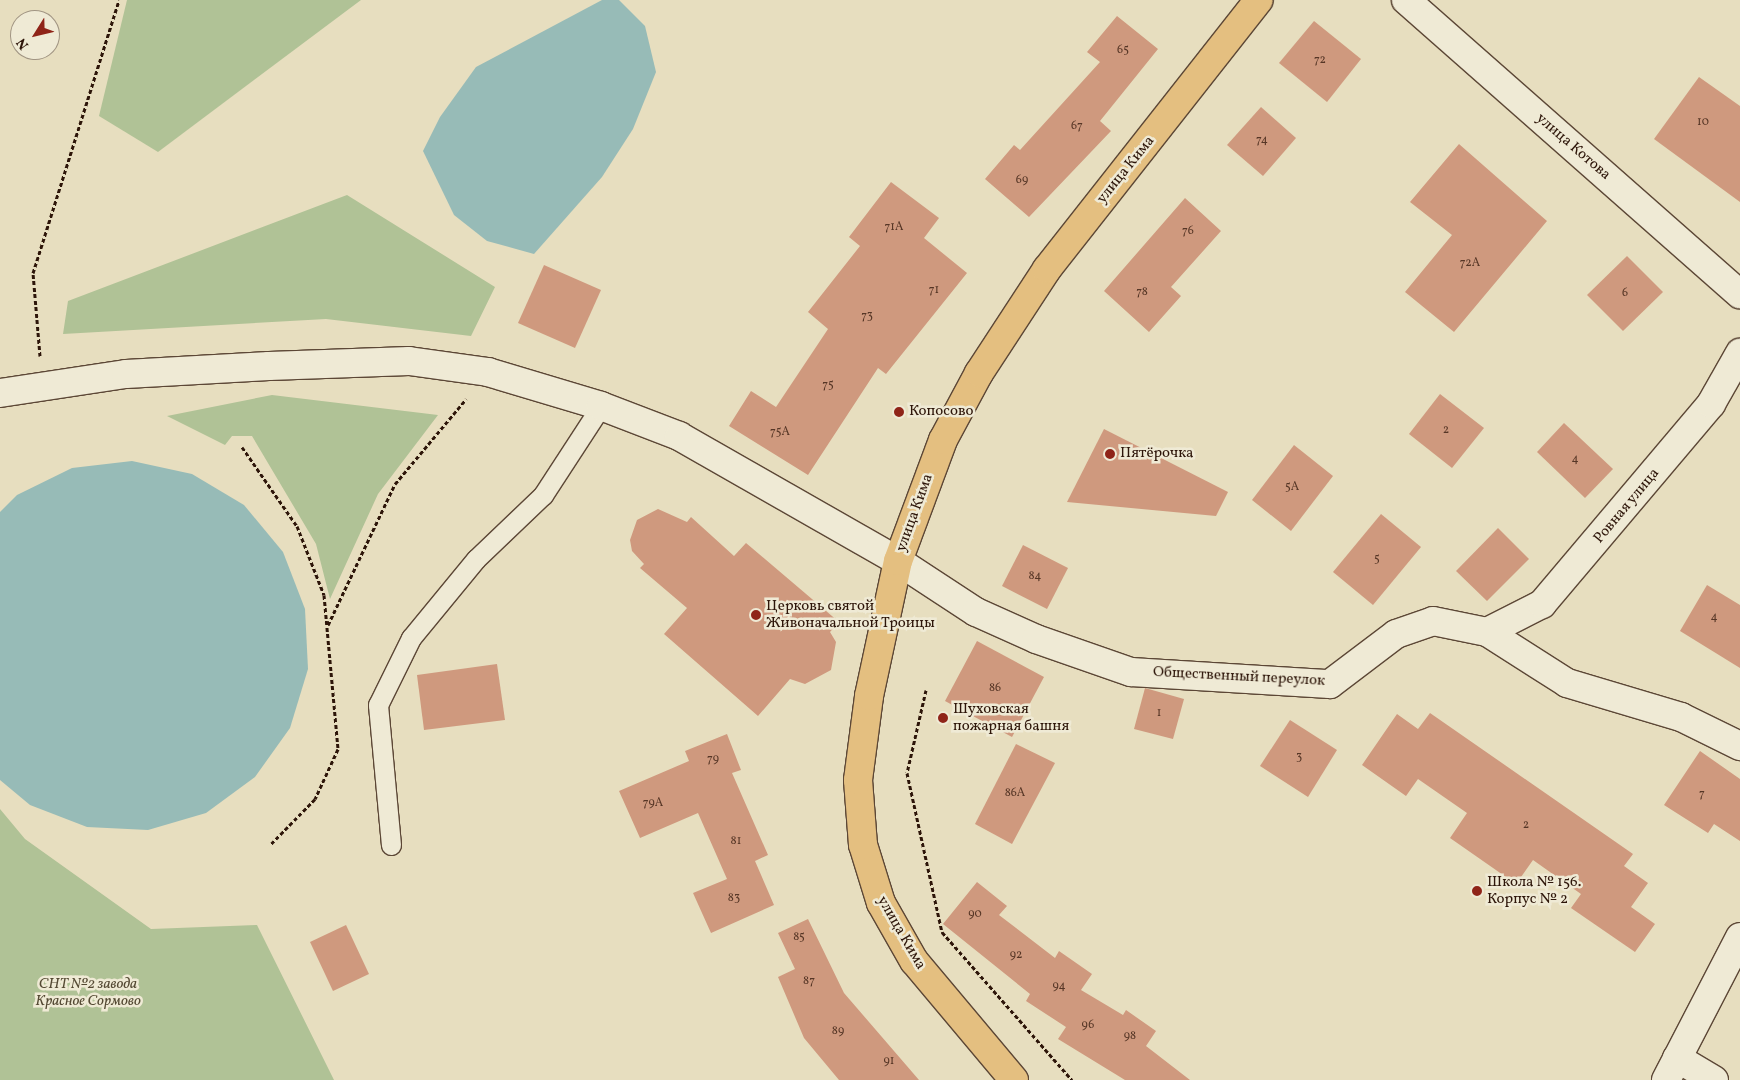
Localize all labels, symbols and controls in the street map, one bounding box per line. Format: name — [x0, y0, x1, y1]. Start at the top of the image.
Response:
north arrow — [10, 10, 60, 60]
text: N — [13, 34, 34, 53]
house number: 65 — [1117, 44, 1129, 58]
house number: 72 — [1314, 54, 1326, 68]
street label: улица Котова — [1532, 110, 1614, 184]
house number: 10 — [1697, 116, 1709, 130]
house number: 67 — [1071, 120, 1083, 134]
street label: улица Кима — [1093, 133, 1159, 207]
house number: 74 — [1256, 134, 1268, 148]
house number: 69 — [1016, 174, 1028, 188]
house number: 71А — [885, 221, 903, 235]
house number: 76 — [1182, 225, 1194, 239]
house number: 72А — [1460, 257, 1480, 271]
house number: 71 — [929, 284, 939, 298]
house number: 78 — [1136, 286, 1148, 300]
house number: 6 — [1622, 287, 1628, 301]
house number: 73 — [861, 310, 873, 324]
house number: 75 — [822, 379, 834, 393]
place label: Копосово — [909, 403, 974, 421]
marker: Копосово — [893, 406, 905, 418]
house number: 2 — [1443, 424, 1449, 438]
house number: 75А — [770, 426, 790, 440]
place label: Пятёрочка — [1120, 445, 1194, 463]
marker: Пятёрочка — [1104, 448, 1116, 460]
house number: 4 — [1571, 453, 1579, 467]
street label: Ровная улица — [1590, 465, 1664, 547]
street label: улица Кима — [893, 471, 937, 555]
house number: 5А — [1285, 481, 1299, 495]
house number: 5 — [1374, 553, 1380, 567]
house number: 84 — [1029, 570, 1041, 584]
place label: Церковь святой Живоначальной Троицы — [766, 597, 935, 632]
marker: Церковь святой Живоначальной Троицы — [750, 609, 762, 621]
house number: 4 — [1710, 611, 1718, 625]
street label: Общественный переулок — [1153, 664, 1325, 690]
house number: 86 — [989, 682, 1001, 696]
place label: Шуховская пожарная башня — [953, 700, 1069, 735]
house number: 1 — [1157, 707, 1161, 721]
marker: Шуховская пожарная башня — [937, 712, 949, 724]
house number: 3 — [1296, 751, 1302, 765]
house number: 79 — [707, 753, 719, 767]
house number: 86А — [1005, 787, 1025, 801]
house number: 7 — [1699, 788, 1705, 802]
house number: 79А — [643, 797, 663, 811]
house number: 2 — [1523, 819, 1529, 833]
house number: 81 — [731, 835, 741, 849]
place label: Школа № 156. Корпус № 2 — [1487, 873, 1581, 908]
marker: Школа № 156. Корпус № 2 — [1471, 885, 1483, 897]
house number: 83 — [728, 892, 740, 906]
street label: улица Кима — [873, 893, 929, 973]
house number: 90 — [968, 908, 982, 922]
house number: 85 — [793, 931, 805, 945]
house number: 92 — [1010, 949, 1022, 963]
park label: СНТ №2 завода Красное Сормово — [35, 975, 141, 1010]
house number: 87 — [803, 975, 815, 989]
house number: 94 — [1052, 980, 1066, 994]
house number: 96 — [1082, 1019, 1094, 1033]
house number: 89 — [832, 1025, 844, 1039]
house number: 98 — [1124, 1030, 1136, 1044]
house number: 91 — [884, 1055, 894, 1069]

